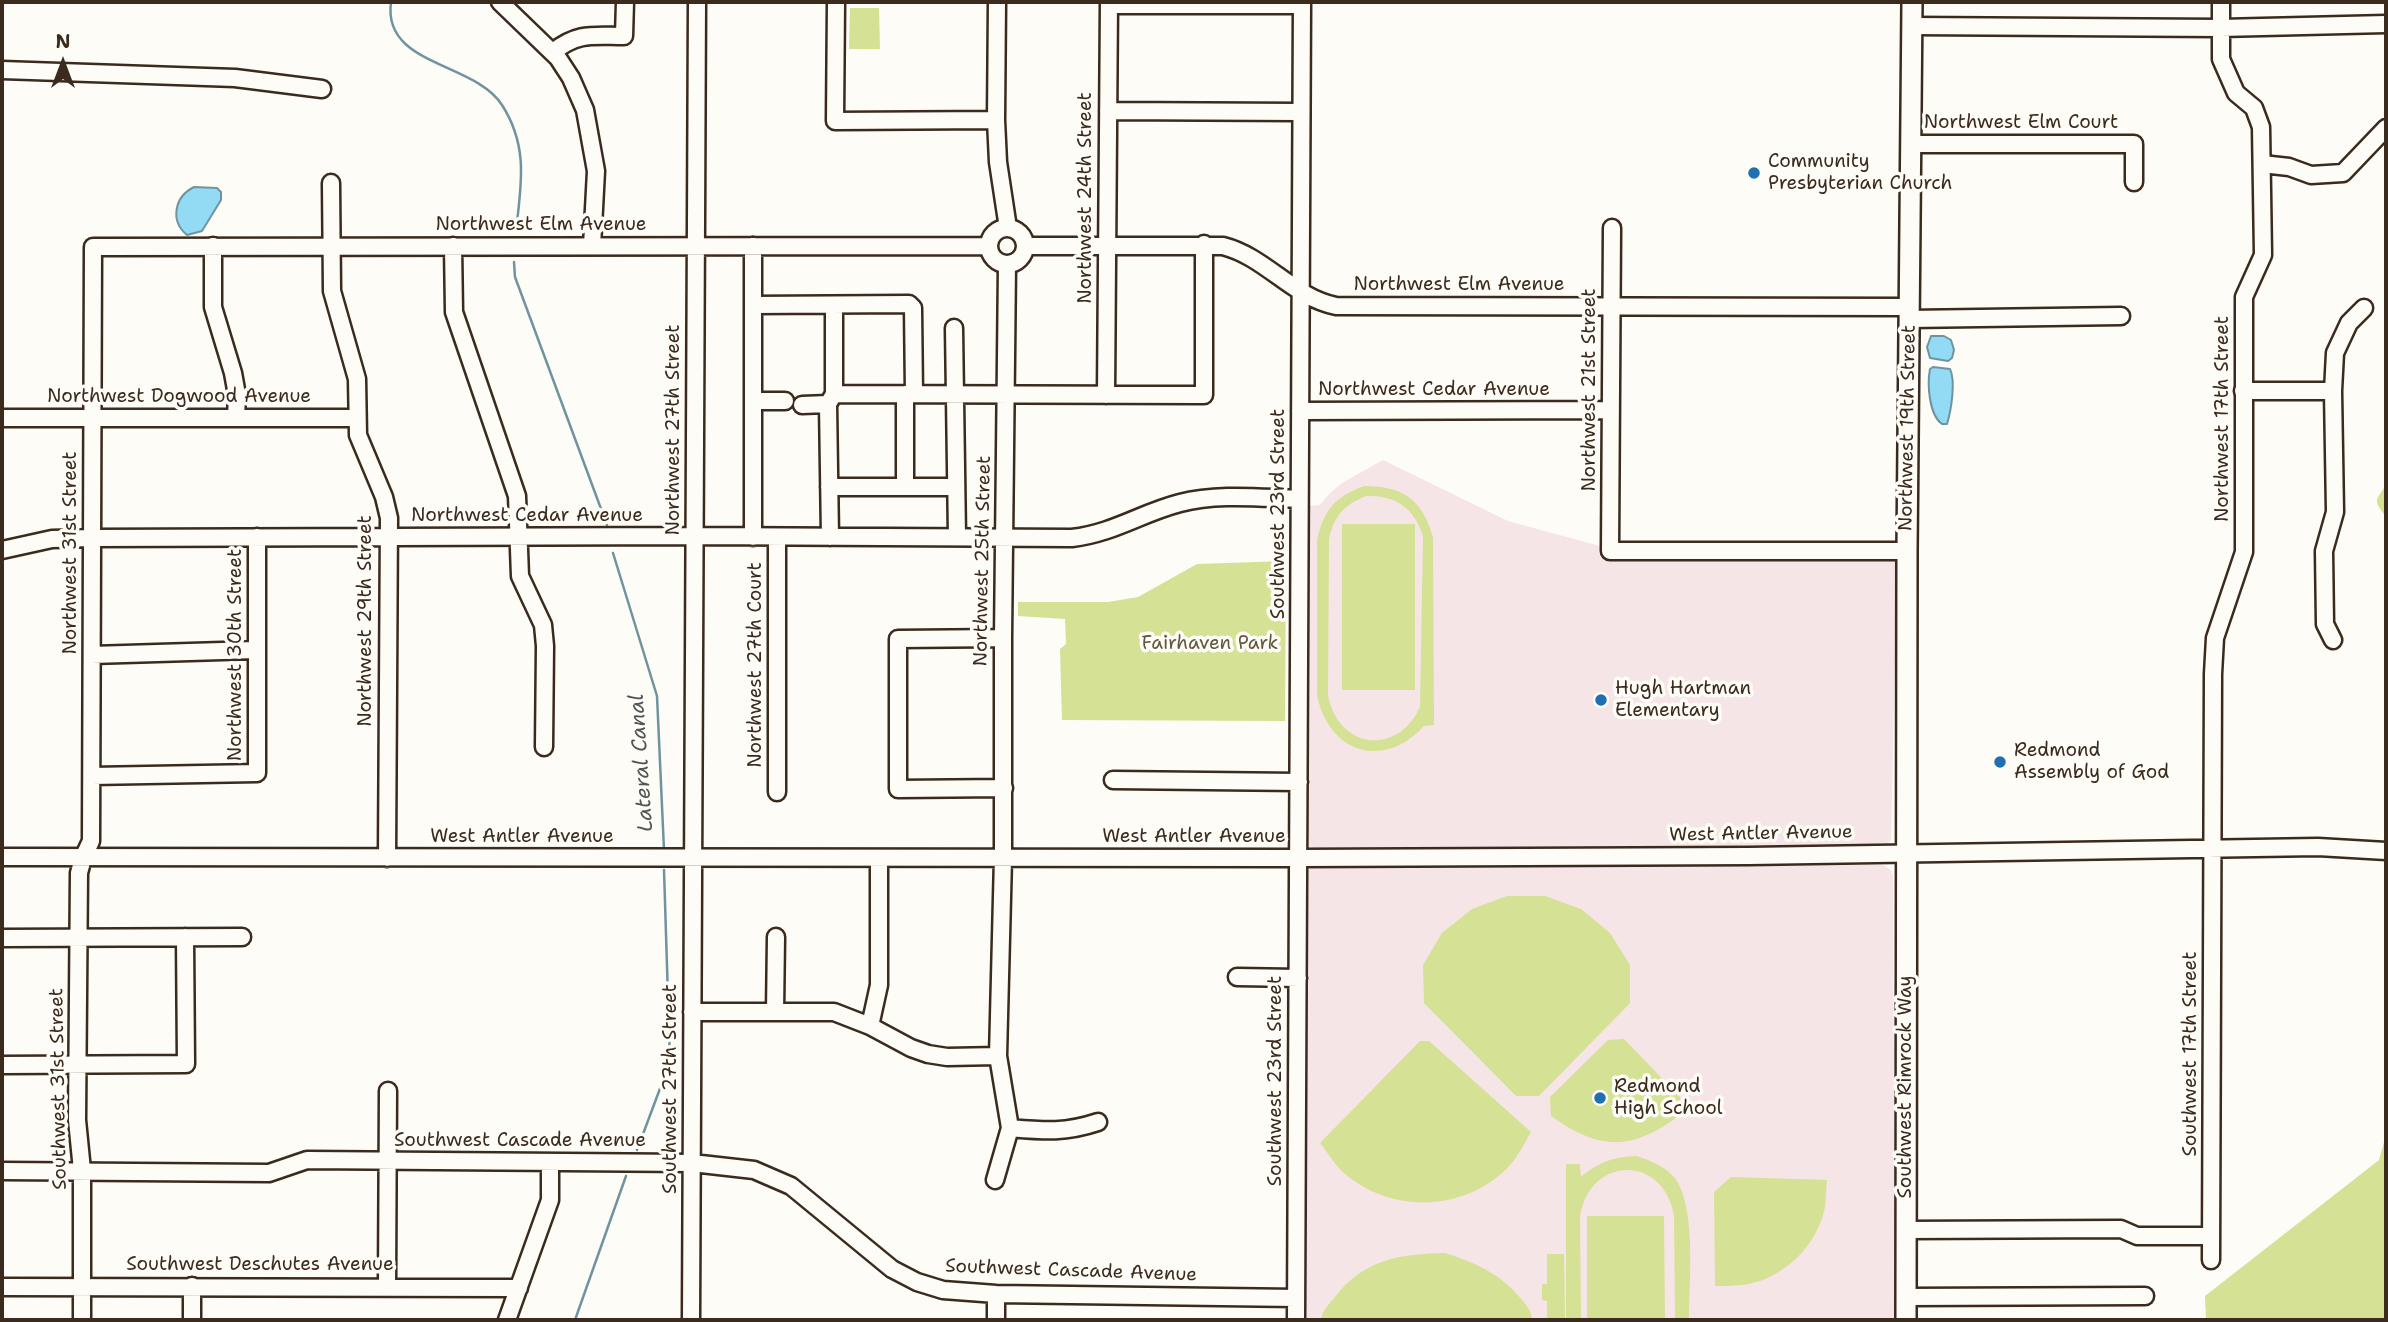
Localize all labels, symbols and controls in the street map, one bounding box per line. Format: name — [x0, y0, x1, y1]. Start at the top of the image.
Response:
north arrow — [28, 28, 98, 98]
text: N — [55, 29, 71, 54]
street label: Northwest 24th Street — [1075, 92, 1097, 304]
street label: Northwest Elm Court — [1924, 112, 2118, 134]
place label: Community Presbyterian Church — [1768, 151, 1952, 195]
marker: Community Presbyterian Church — [1746, 165, 1762, 181]
street label: Northwest Elm Avenue — [435, 214, 647, 236]
street label: Northwest Elm Avenue — [1353, 274, 1565, 296]
street label: Northwest 21st Street — [1579, 288, 1601, 492]
street label: Northwest 17th Street — [2212, 316, 2234, 522]
street label: Northwest 27th Street — [663, 324, 685, 536]
street label: Northwest 19th Street — [1895, 325, 1921, 531]
street label: Northwest Cedar Avenue — [1318, 379, 1550, 401]
street label: Northwest Dogwood Avenue — [47, 386, 311, 408]
street label: Southwest 23rd Street — [1268, 409, 1290, 619]
street label: Northwest 31st Street — [60, 451, 82, 655]
street label: Northwest 25th Street — [970, 455, 996, 667]
street label: Northwest Cedar Avenue — [411, 505, 643, 527]
street label: Northwest 29th Street — [355, 515, 377, 727]
street label: Northwest 30th Street — [225, 549, 247, 761]
street label: Northwest 27th Court — [745, 562, 767, 768]
park label: Fairhaven Park — [1142, 633, 1278, 655]
place label: Hugh Hartman Elementary — [1615, 678, 1751, 722]
marker: Hugh Hartman Elementary — [1593, 692, 1609, 708]
water label: Lateral Canal — [625, 693, 659, 833]
place label: Redmond Assembly of God — [2014, 740, 2169, 784]
marker: Redmond Assembly of God — [1992, 754, 2008, 770]
street label: West Antler Avenue — [1669, 821, 1853, 847]
street label: West Antler Avenue — [430, 826, 614, 848]
street label: West Antler Avenue — [1102, 826, 1286, 848]
street label: Southwest 17th Street — [2180, 952, 2202, 1156]
street label: Southwest Rimrock Way — [1895, 975, 1917, 1199]
street label: Southwest 23rd Street — [1265, 976, 1287, 1186]
street label: Southwest 27th Street — [660, 984, 682, 1194]
street label: Southwest 31st Street — [46, 988, 72, 1190]
place label: Redmond High School — [1614, 1076, 1723, 1120]
marker: Redmond High School — [1592, 1090, 1608, 1106]
street label: Southwest Cascade Avenue — [394, 1130, 646, 1152]
street label: Southwest Deschutes Avenue — [126, 1254, 394, 1276]
street label: Southwest Cascade Avenue — [945, 1255, 1197, 1287]

